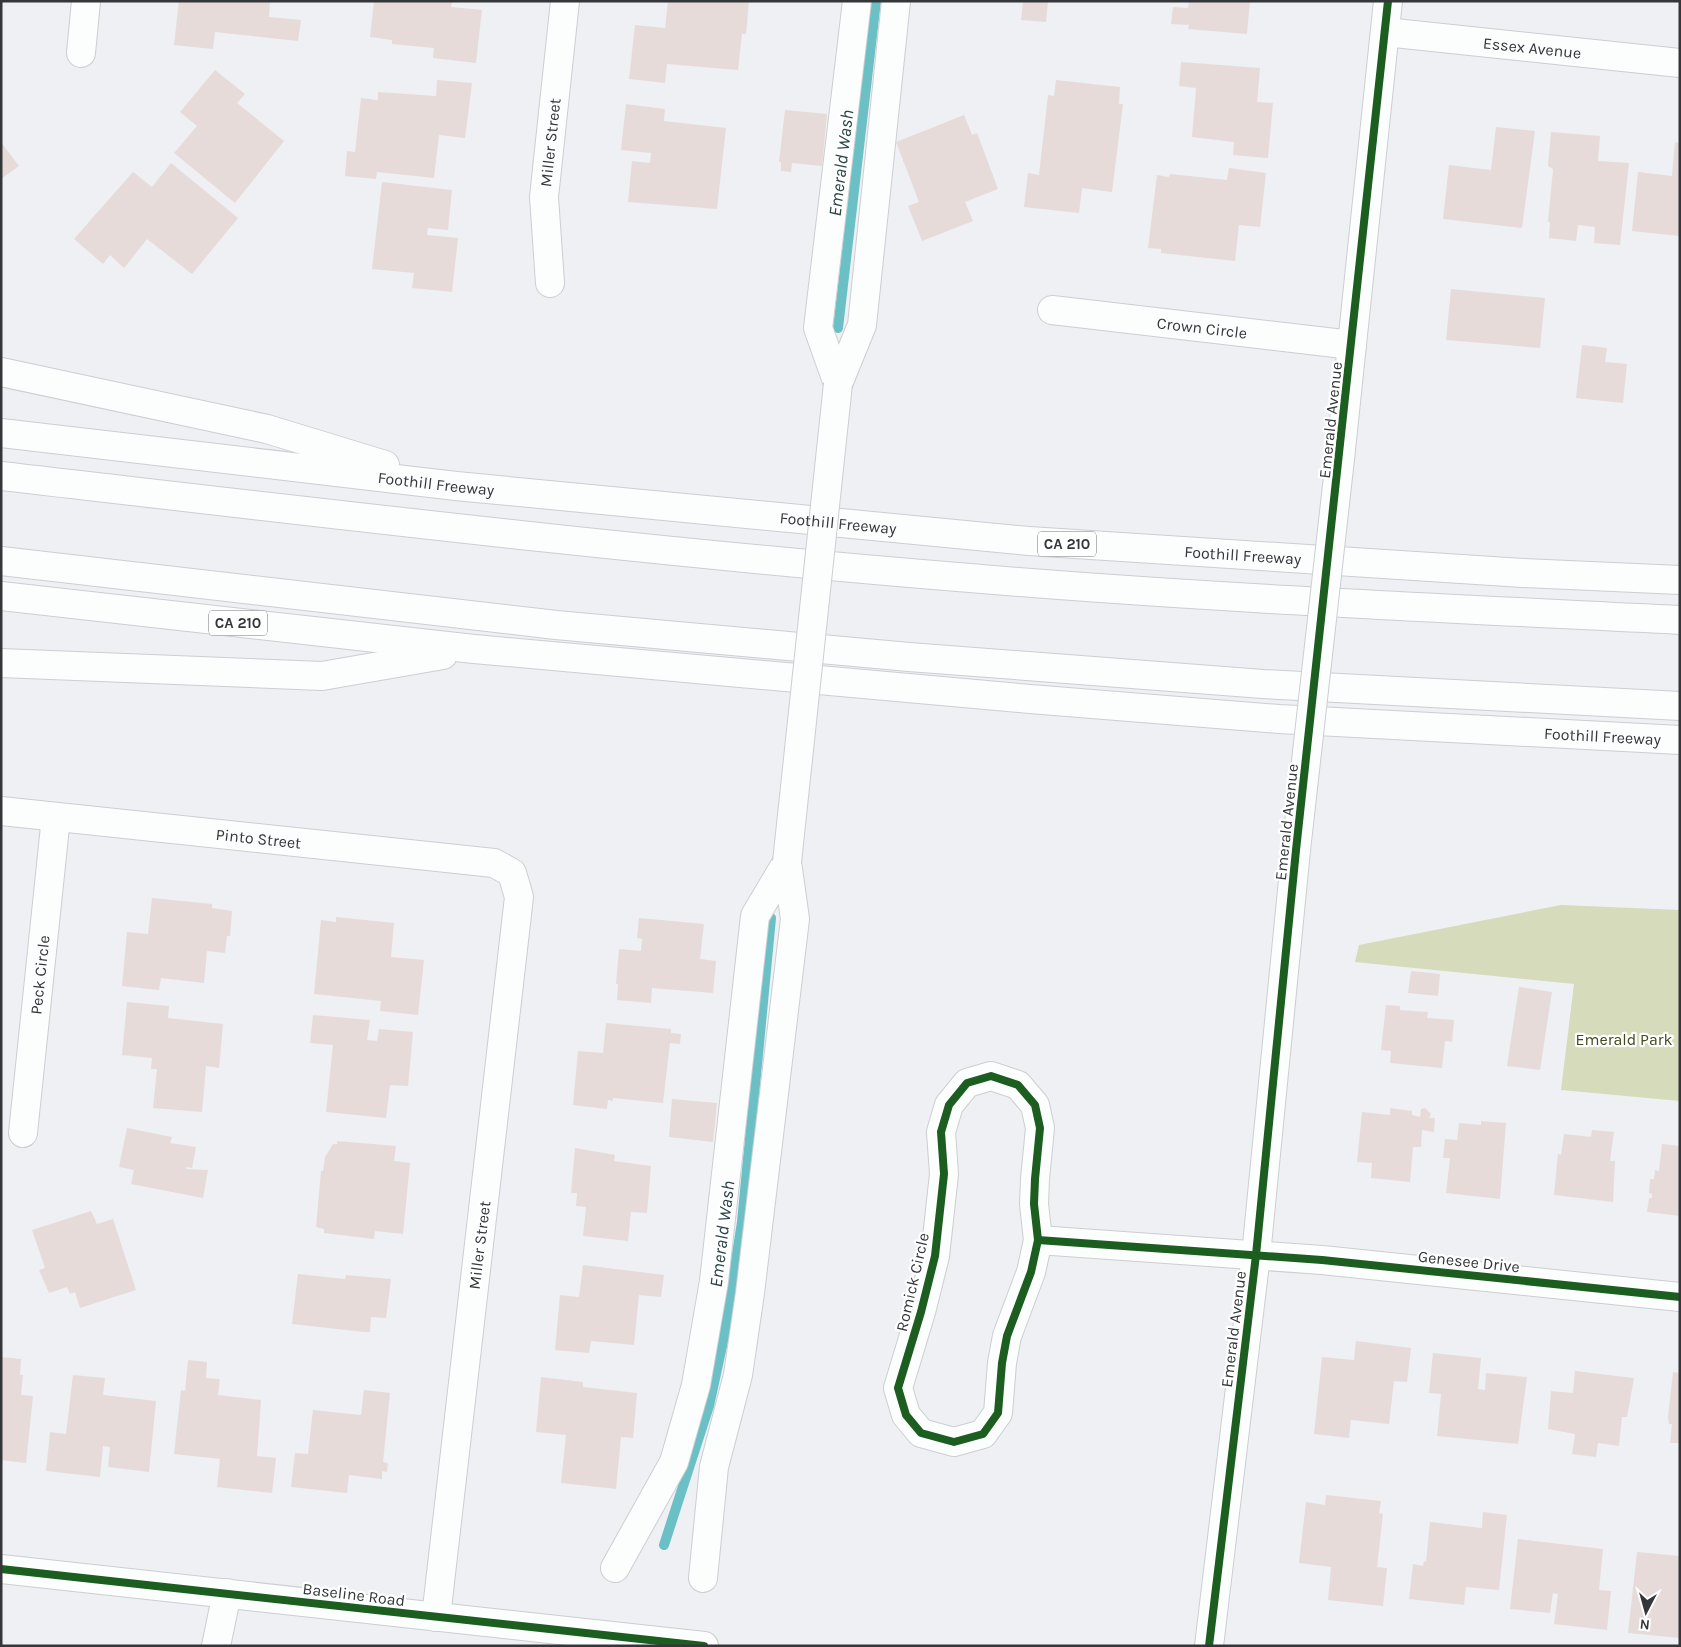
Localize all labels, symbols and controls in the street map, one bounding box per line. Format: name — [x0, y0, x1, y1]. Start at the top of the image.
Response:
street label: Essex Avenue — [1482, 33, 1582, 63]
street label: Miller Street — [536, 97, 565, 188]
water label: Emerald Wash — [824, 108, 858, 218]
street label: Crown Circle — [1156, 313, 1248, 343]
street label: Emerald Avenue — [1315, 361, 1346, 479]
street label: Foothill Freeway — [377, 468, 496, 500]
street label: Foothill Freeway — [779, 508, 898, 538]
road number: CA 210 — [1038, 532, 1096, 556]
street label: Foothill Freeway — [1184, 542, 1302, 569]
road number: CA 210 — [209, 610, 267, 636]
street label: Foothill Freeway — [1544, 724, 1662, 749]
street label: Emerald Avenue — [1271, 763, 1302, 881]
street label: Pinto Street — [215, 825, 302, 853]
street label: Peck Circle — [26, 934, 54, 1015]
park label: Emerald Park — [1576, 1030, 1673, 1049]
water label: Emerald Wash — [705, 1179, 739, 1289]
street label: Miller Street — [465, 1200, 494, 1290]
street label: Romick Circle — [892, 1231, 933, 1333]
street label: Genesee Drive — [1417, 1247, 1521, 1276]
street label: Emerald Avenue — [1217, 1270, 1250, 1388]
street label: Baseline Road — [302, 1579, 406, 1610]
north arrow — [1621, 1587, 1671, 1637]
text: N — [1639, 1615, 1651, 1633]

